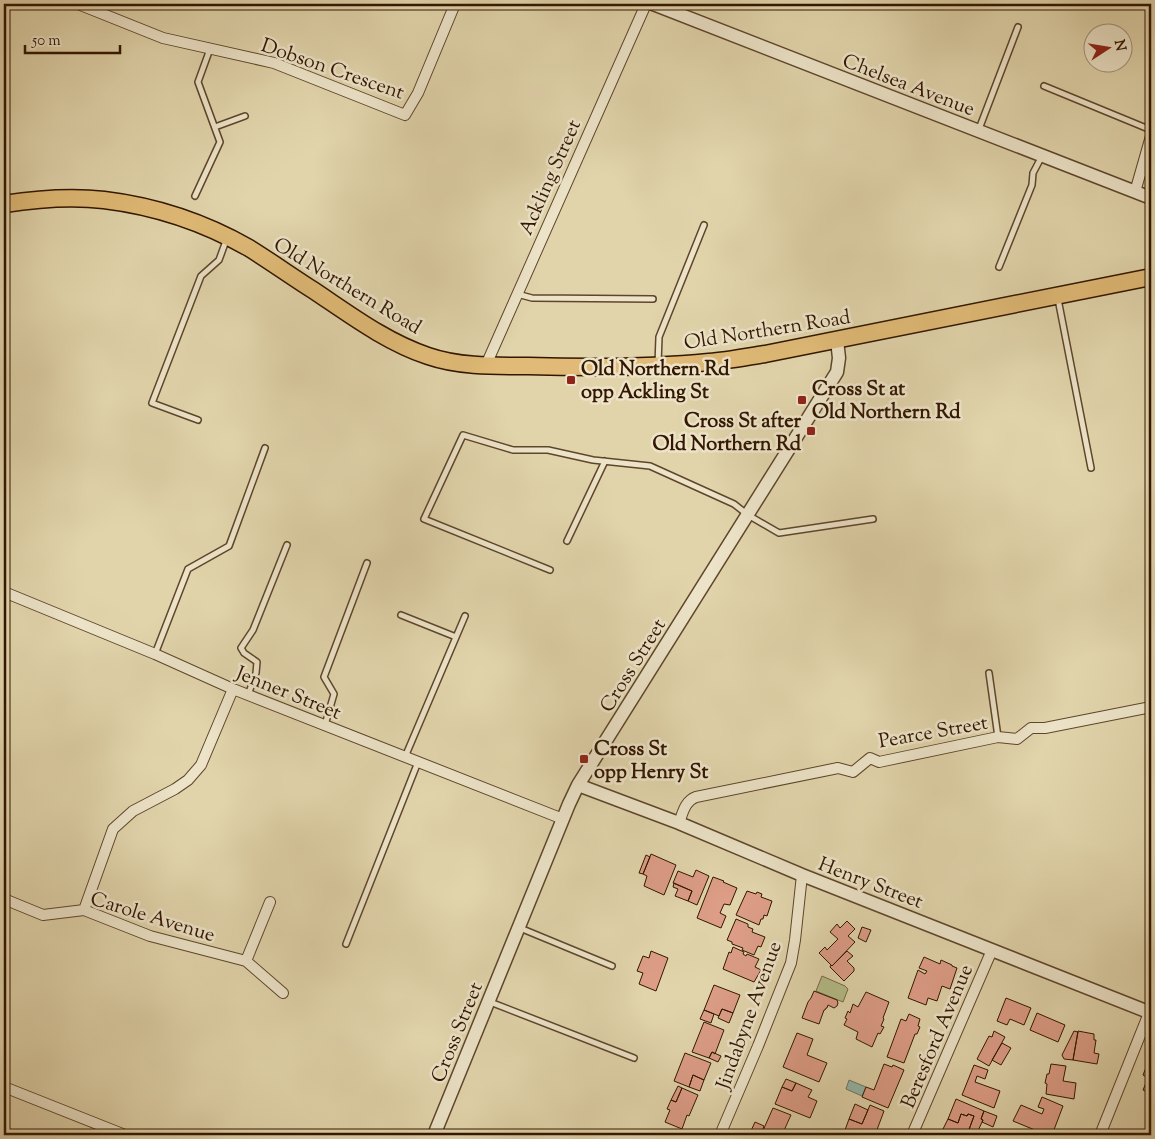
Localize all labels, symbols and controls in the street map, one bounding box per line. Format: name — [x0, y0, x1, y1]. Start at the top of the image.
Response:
scale bar — [25, 22, 120, 54]
north arrow — [1082, 22, 1132, 72]
text: 50 m — [31, 31, 61, 52]
street label: Dobson Crescent — [257, 32, 408, 108]
text: N — [1108, 38, 1130, 53]
street label: Chelsea Avenue — [838, 48, 979, 125]
street label: Ackling Street — [513, 115, 590, 240]
street label: Old Northern Road — [267, 231, 426, 343]
street label: Old Northern Road — [682, 304, 853, 359]
place label: Old Northern Rd opp Ackling St — [581, 356, 730, 408]
marker: Old Northern Rd opp Ackling St — [565, 374, 577, 386]
place label: Cross St at Old Northern Rd — [812, 376, 961, 428]
marker: Cross St at Old Northern Rd — [796, 394, 808, 406]
place label: Cross St after Old Northern Rd — [653, 408, 802, 460]
marker: Cross St after Old Northern Rd — [805, 425, 817, 437]
street label: Cross Street — [594, 614, 675, 719]
street label: Jenner Street — [230, 660, 345, 729]
street label: Pearce Street — [877, 710, 990, 757]
place label: Cross St opp Henry St — [594, 736, 708, 788]
marker: Cross St opp Henry St — [578, 753, 590, 765]
street label: Henry Street — [814, 851, 927, 918]
street label: Carole Avenue — [86, 886, 218, 951]
street label: Jindabyne Avenue — [710, 938, 791, 1095]
street label: Beresford Avenue — [895, 960, 982, 1113]
street label: Cross Street — [425, 978, 492, 1087]

